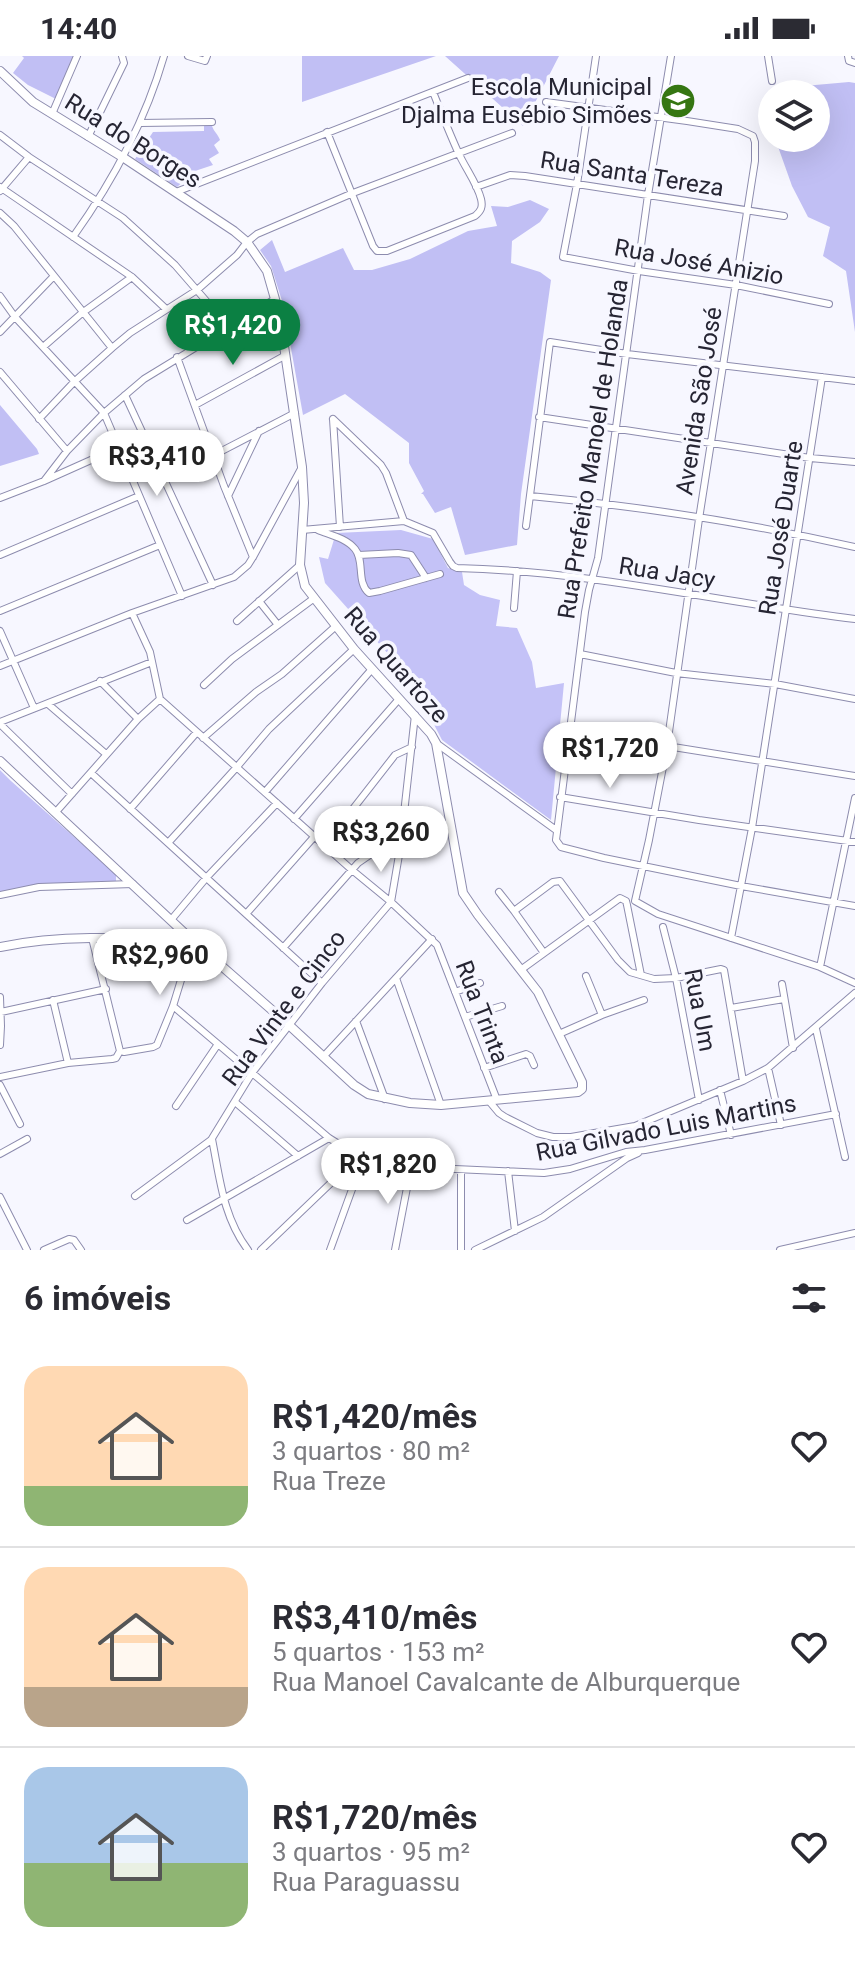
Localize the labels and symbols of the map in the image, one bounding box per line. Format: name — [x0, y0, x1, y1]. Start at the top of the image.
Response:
place label: Escola Municipal Djalma Eusébio Simões — [401, 73, 652, 129]
school or university icon: Escola Municipal Djalma Eusébio Simões — [659, 82, 697, 120]
street label: Rua do Borges — [60, 88, 206, 194]
street label: Rua Santa Tereza — [538, 146, 726, 202]
street label: Rua José Anizio — [612, 233, 786, 291]
street label: Rua Prefeito Manoel de Holanda — [552, 277, 634, 621]
pin: R$1,420 — [159, 299, 307, 367]
street label: Avenida São José — [670, 305, 728, 497]
pin: R$3,410 — [83, 430, 231, 498]
street label: Rua José Duarte — [753, 439, 809, 617]
street label: Rua Jacy — [617, 552, 718, 595]
street label: Rua Quartoze — [338, 601, 454, 729]
pin: R$1,720 — [536, 722, 684, 790]
pin: R$3,260 — [307, 806, 455, 874]
street label: Rua Vinte e Cinco — [216, 925, 352, 1091]
pin: R$2,960 — [86, 929, 234, 997]
street label: Rua Trinta — [450, 957, 514, 1067]
street label: Rua Um — [678, 966, 722, 1054]
street label: Rua Gilvado Luis Martins — [533, 1089, 799, 1167]
pin: R$1,820 — [314, 1138, 462, 1206]

